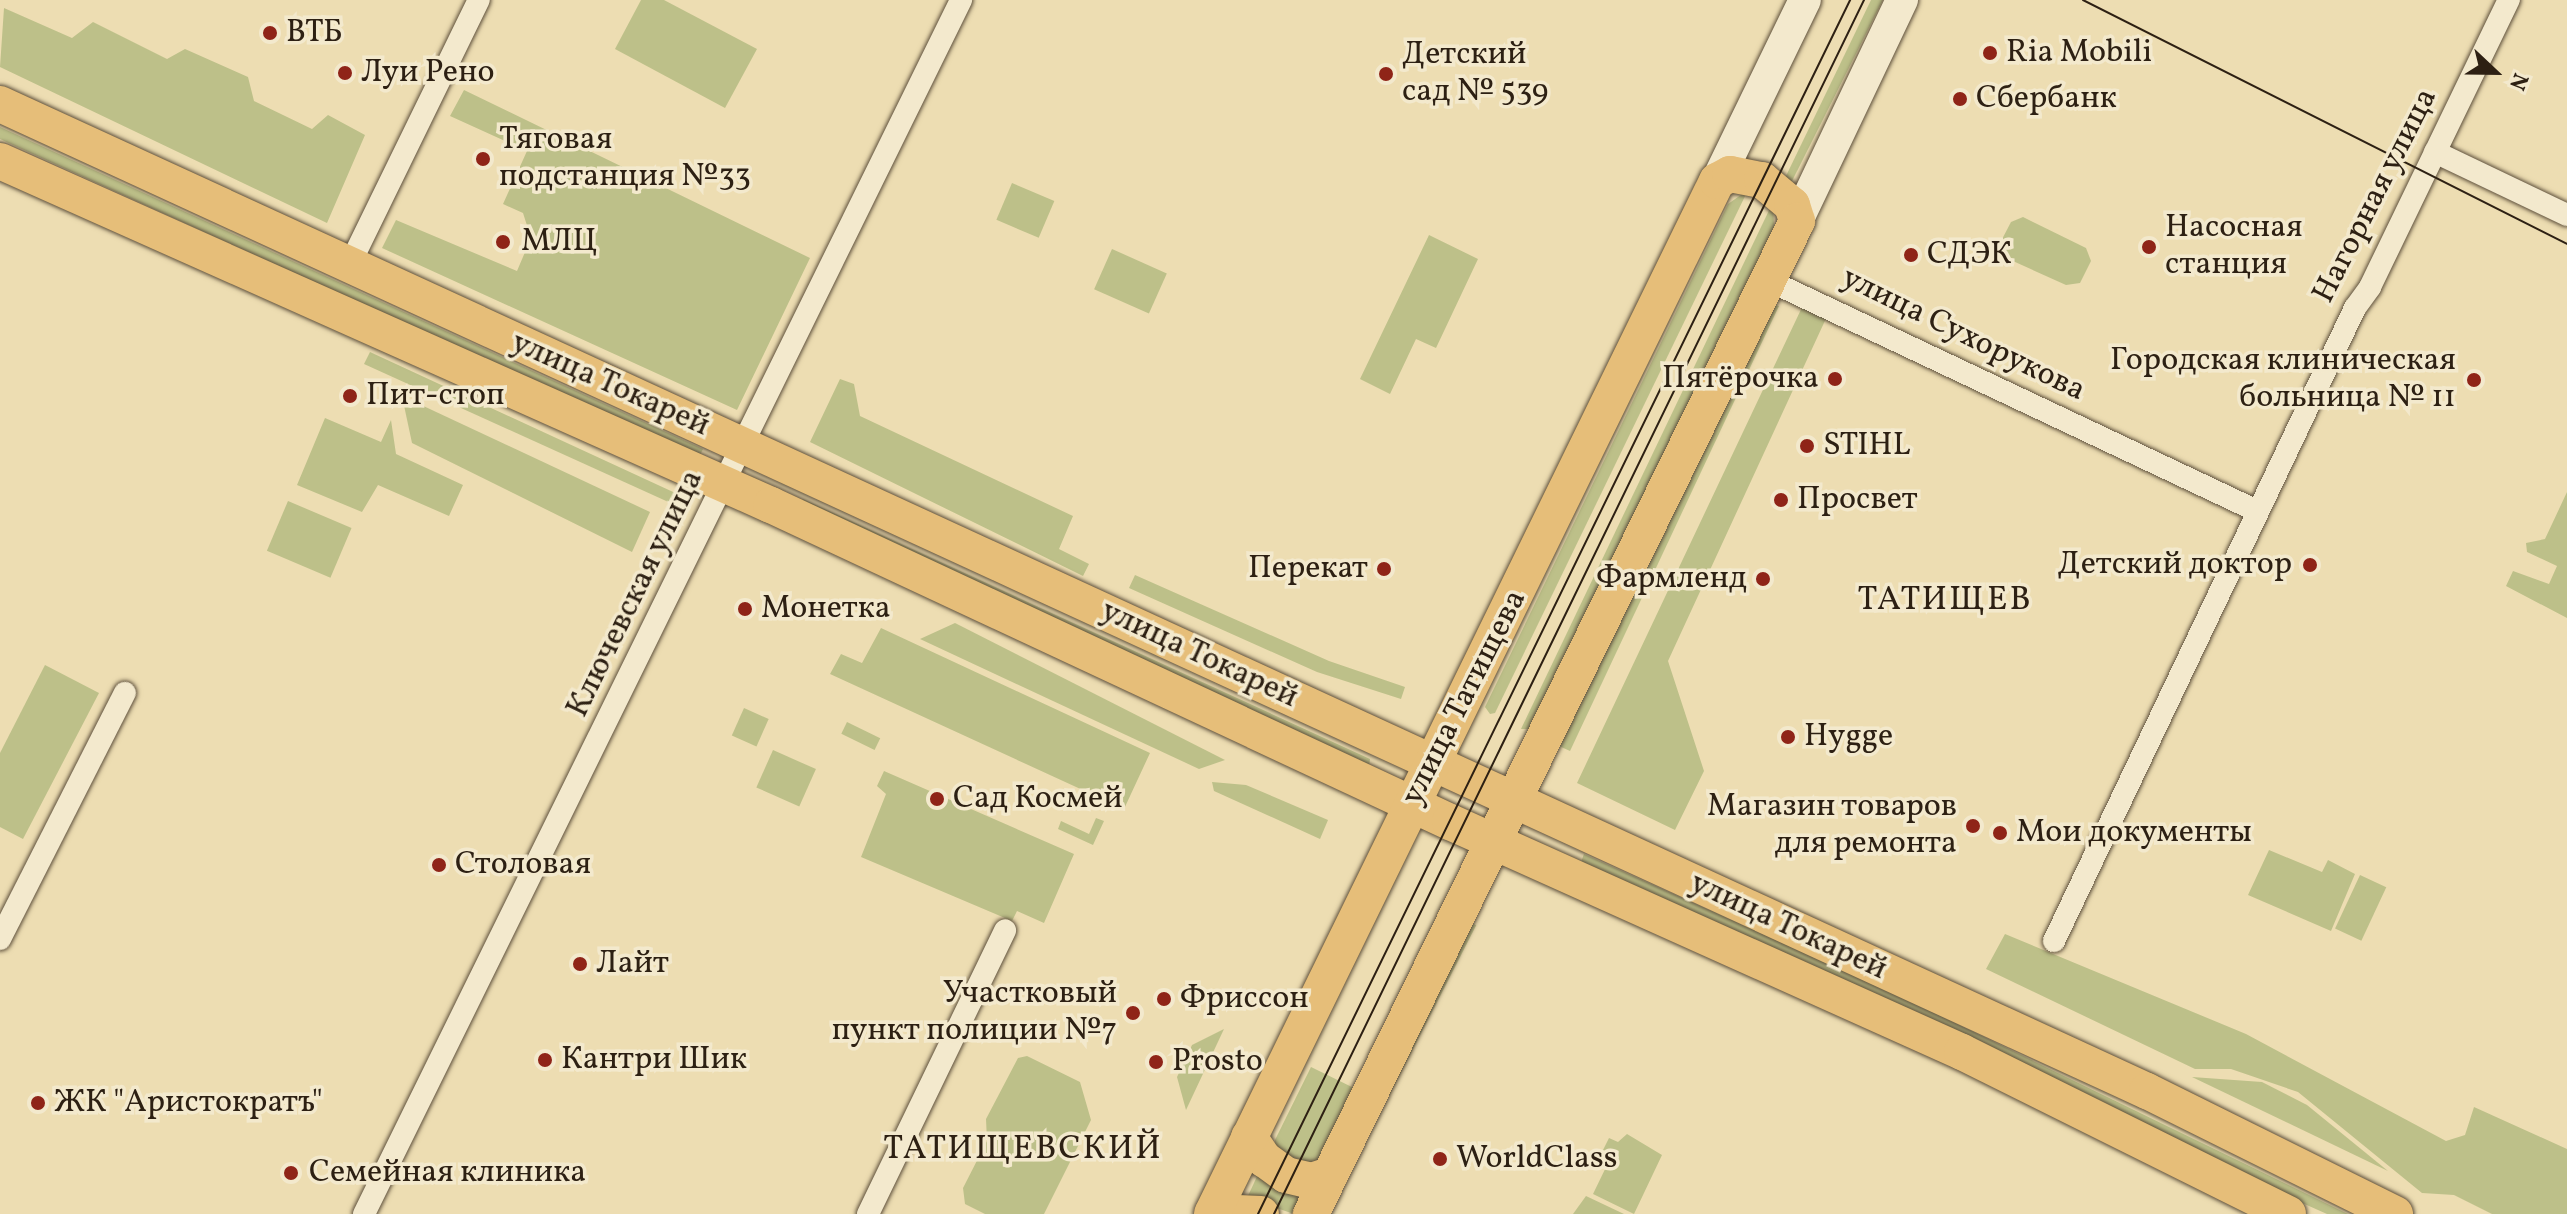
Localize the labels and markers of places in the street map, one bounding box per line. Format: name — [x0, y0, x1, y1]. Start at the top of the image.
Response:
place label: ВТБ — [286, 14, 343, 52]
marker: ВТБ — [261, 24, 279, 42]
place label: Ria Mobili — [2006, 34, 2152, 72]
place label: Детский сад № 539 — [1402, 37, 1548, 112]
marker: Ria Mobili — [1981, 44, 1999, 62]
place label: Луи Рено — [361, 54, 495, 92]
marker: Луи Рено — [336, 64, 354, 82]
marker: Детский сад № 539 — [1377, 65, 1395, 83]
place label: Сбербанк — [1976, 80, 2117, 118]
marker: Сбербанк — [1951, 90, 1969, 108]
place label: Тяговая подстанция №33 — [499, 122, 751, 197]
marker: Тяговая подстанция №33 — [474, 150, 492, 168]
place label: Насосная станция — [2165, 210, 2303, 285]
place label: МЛЦ — [521, 223, 598, 261]
marker: МЛЦ — [492, 231, 514, 253]
place label: СДЭК — [1927, 236, 2012, 274]
marker: Насосная станция — [2140, 238, 2158, 256]
marker: СДЭК — [1902, 246, 1920, 264]
place label: Городская клиническая больница № 11 — [2110, 343, 2456, 418]
place label: Пятёрочка — [1662, 360, 1819, 398]
marker: Городская клиническая больница № 11 — [2463, 369, 2485, 391]
marker: Пятёрочка — [1826, 370, 1844, 388]
place label: Пит-стоп — [366, 377, 505, 415]
marker: Пит-стоп — [341, 387, 359, 405]
place label: STIHL — [1823, 427, 1911, 465]
marker: STIHL — [1798, 437, 1816, 455]
place label: Просвет — [1797, 481, 1918, 519]
marker: Просвет — [1772, 491, 1790, 509]
place label: Детский доктор — [2057, 546, 2292, 584]
place label: Перекат — [1248, 550, 1368, 588]
marker: Детский доктор — [2299, 554, 2321, 576]
marker: Перекат — [1375, 560, 1393, 578]
place label: Фармленд — [1596, 560, 1747, 598]
marker: Фармленд — [1754, 570, 1772, 588]
place label: Монетка — [761, 590, 891, 628]
marker: Монетка — [736, 600, 754, 618]
place label: Hygge — [1804, 718, 1893, 756]
marker: Hygge — [1779, 728, 1797, 746]
place label: Сад Космей — [953, 780, 1123, 818]
place label: Магазин товаров для ремонта — [1706, 789, 1957, 864]
marker: Сад Космей — [928, 790, 946, 808]
place label: Мои документы — [2016, 814, 2252, 852]
marker: Магазин товаров для ремонта — [1964, 817, 1982, 835]
marker: Мои документы — [1991, 824, 2009, 842]
place label: Столовая — [455, 846, 591, 884]
marker: Столовая — [430, 856, 448, 874]
place label: Лайт — [596, 945, 669, 983]
marker: Лайт — [571, 955, 589, 973]
place label: Участковый пункт полиции №7 — [832, 976, 1117, 1051]
place label: Фриссон — [1180, 980, 1309, 1018]
marker: Фриссон — [1155, 990, 1173, 1008]
marker: Участковый пункт полиции №7 — [1124, 1004, 1142, 1022]
place label: Кантри Шик — [561, 1041, 747, 1079]
place label: Prosto — [1172, 1043, 1263, 1081]
marker: Кантри Шик — [536, 1051, 554, 1069]
marker: Prosto — [1147, 1053, 1165, 1071]
place label: ЖК "Аристократъ" — [54, 1084, 323, 1122]
marker: ЖК "Аристократъ" — [29, 1094, 47, 1112]
place label: WorldClass — [1456, 1140, 1617, 1178]
marker: WorldClass — [1431, 1150, 1449, 1168]
place label: Семейная клиника — [309, 1154, 586, 1192]
marker: Семейная клиника — [280, 1162, 302, 1184]

